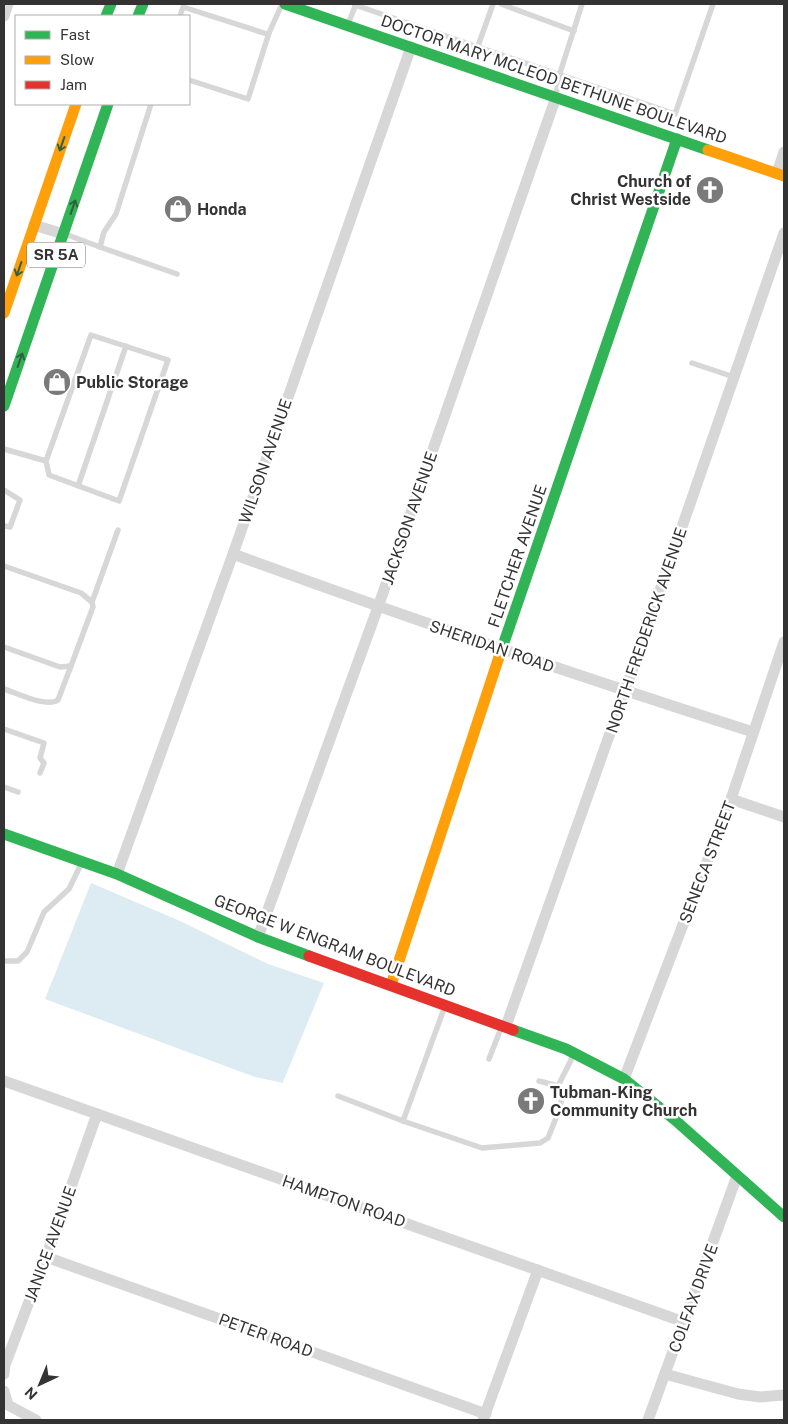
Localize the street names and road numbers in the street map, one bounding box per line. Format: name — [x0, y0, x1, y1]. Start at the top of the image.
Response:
street label: DOCTOR MARY MCLEOD BETHUNE BOULEVARD — [378, 11, 729, 148]
road number: SR 5A — [27, 242, 85, 268]
street label: WILSON AVENUE — [235, 396, 296, 526]
street label: JACKSON AVENUE — [378, 449, 441, 587]
street label: FLETCHER AVENUE — [484, 482, 551, 630]
street label: NORTH FREDERICK AVENUE — [602, 525, 691, 735]
street label: SHERIDAN ROAD — [427, 616, 557, 677]
street label: SENECA STREET — [675, 798, 740, 926]
street label: GEORGE W ENGRAM BOULEVARD — [211, 890, 458, 1000]
street label: HAMPTON ROAD — [280, 1171, 408, 1232]
street label: JANICE AVENUE — [21, 1184, 80, 1305]
street label: COLFAX DRIVE — [665, 1241, 722, 1355]
street label: PETER ROAD — [216, 1310, 316, 1361]

